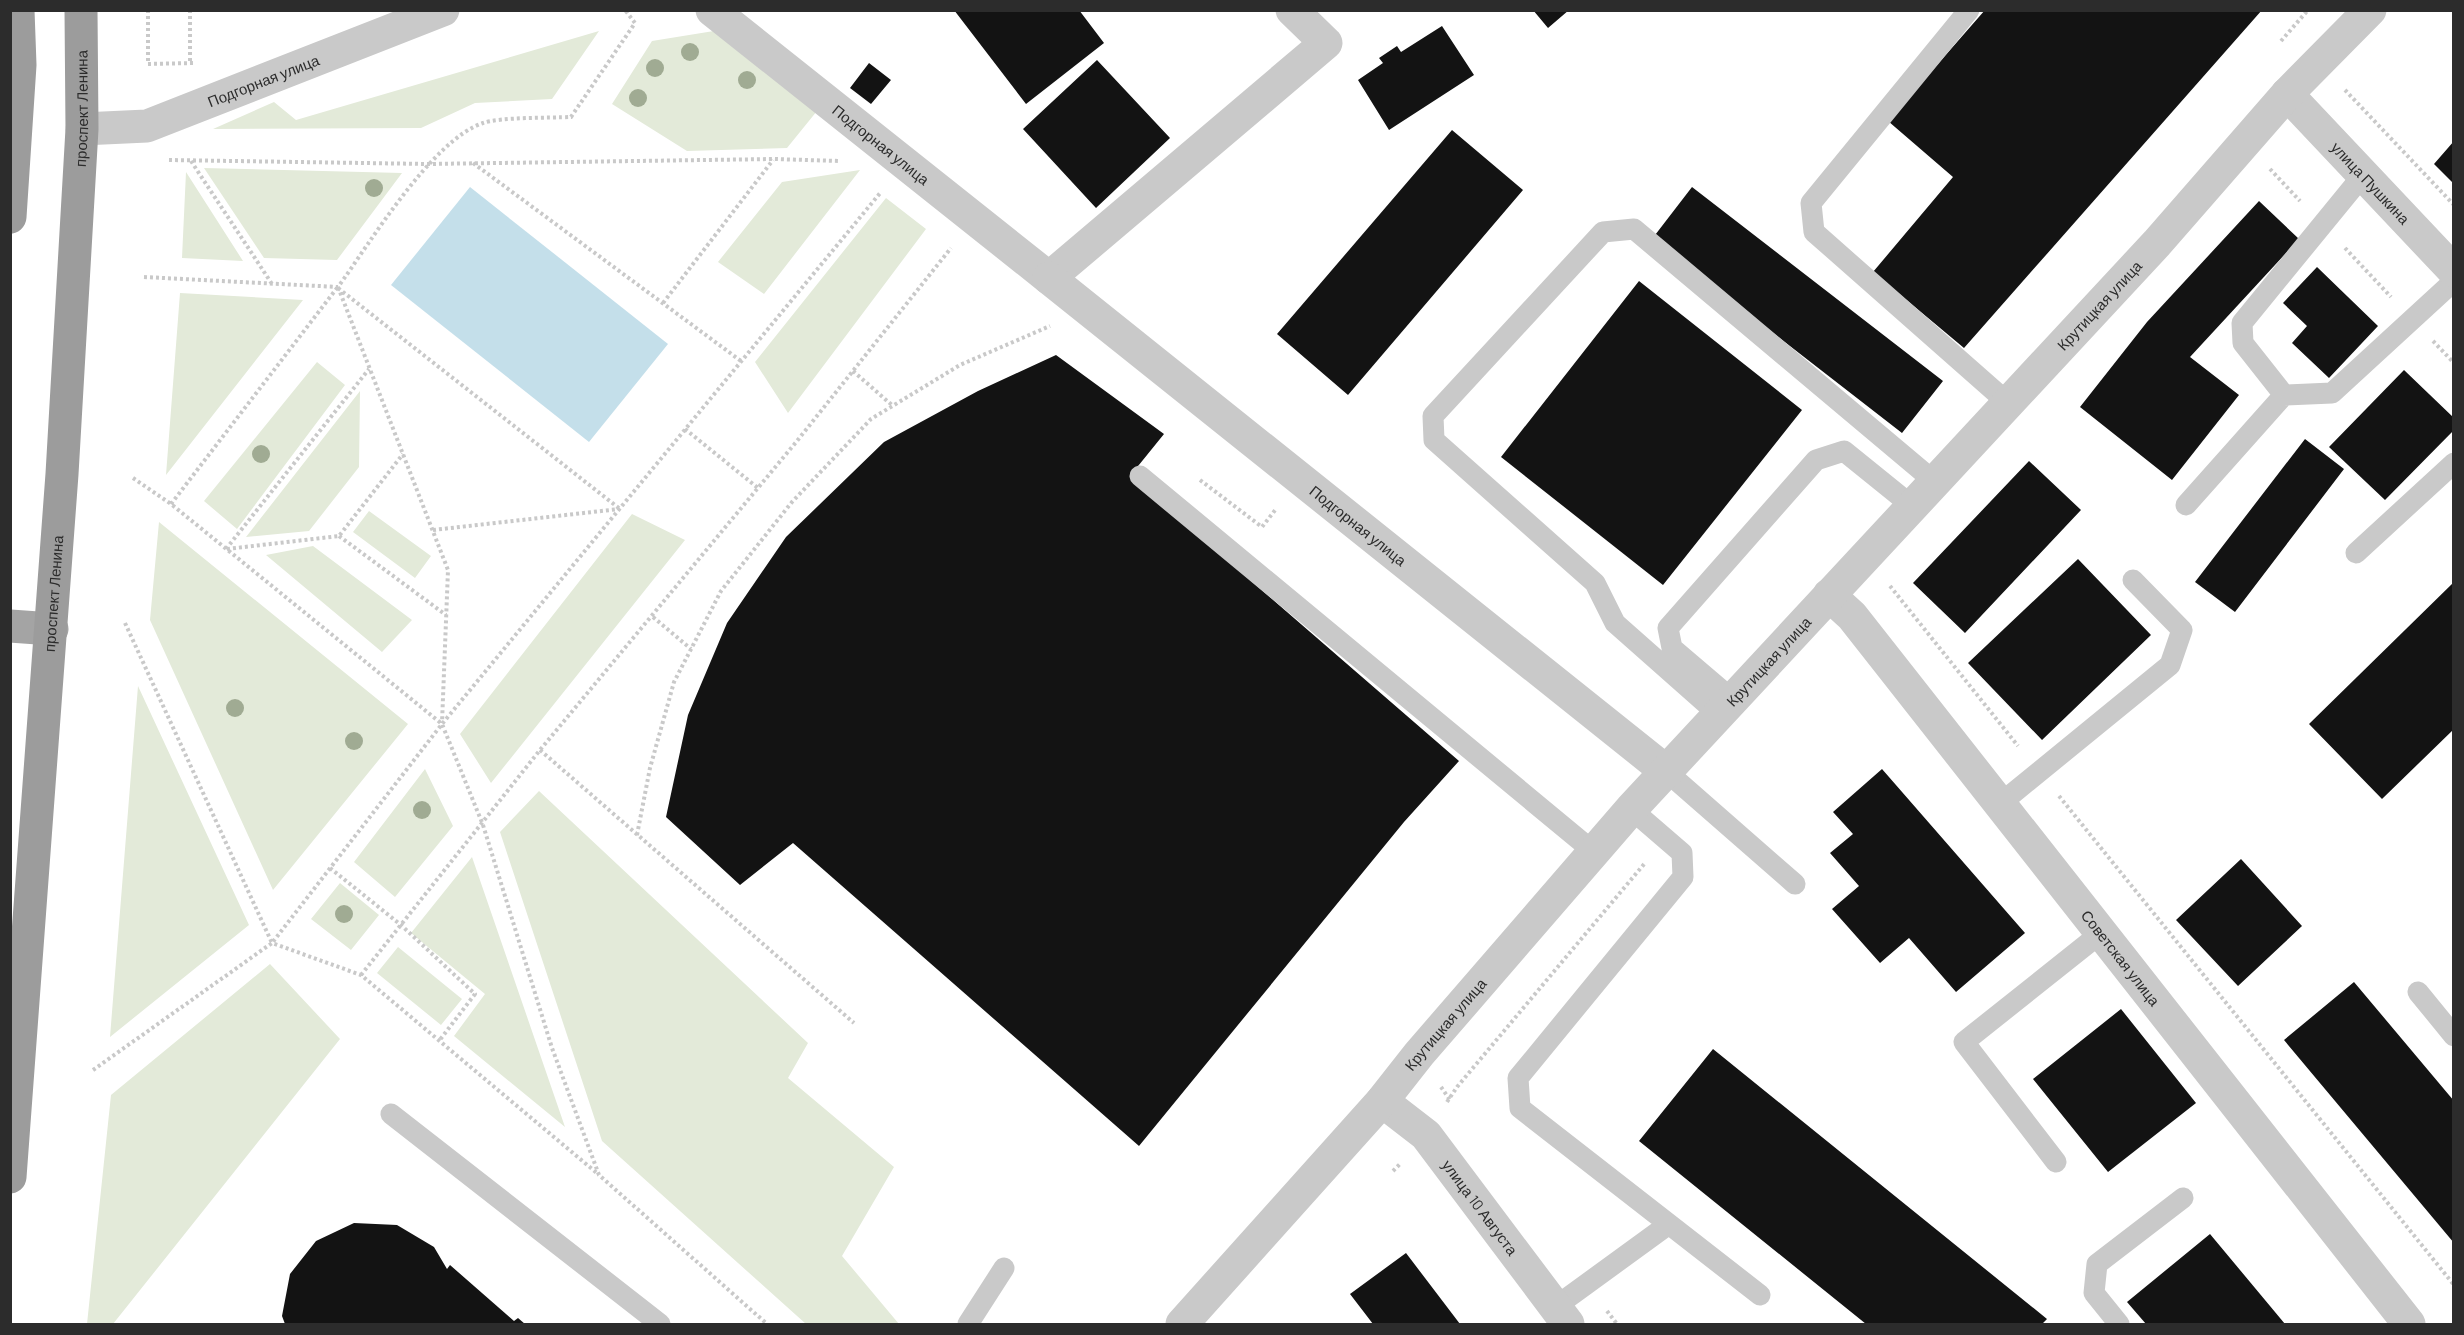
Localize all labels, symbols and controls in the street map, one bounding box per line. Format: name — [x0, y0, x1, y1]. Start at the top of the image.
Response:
street label: проспект Ленина — [71, 49, 91, 167]
street label: Подгорная улица — [205, 50, 322, 110]
street label: Подгорная улица — [829, 101, 934, 189]
street label: улица Пушкина — [2328, 138, 2414, 228]
street label: Крутицкая улица — [2053, 256, 2146, 354]
street label: Подгорная улица — [1306, 481, 1411, 570]
street label: проспект Ленина — [40, 534, 66, 653]
street label: Крутицкая улица — [1722, 612, 1815, 710]
street label: Советская улица — [2078, 906, 2164, 1010]
street label: Крутицкая улица — [1401, 974, 1490, 1074]
street label: улица 10 Августа — [1439, 1156, 1522, 1259]

